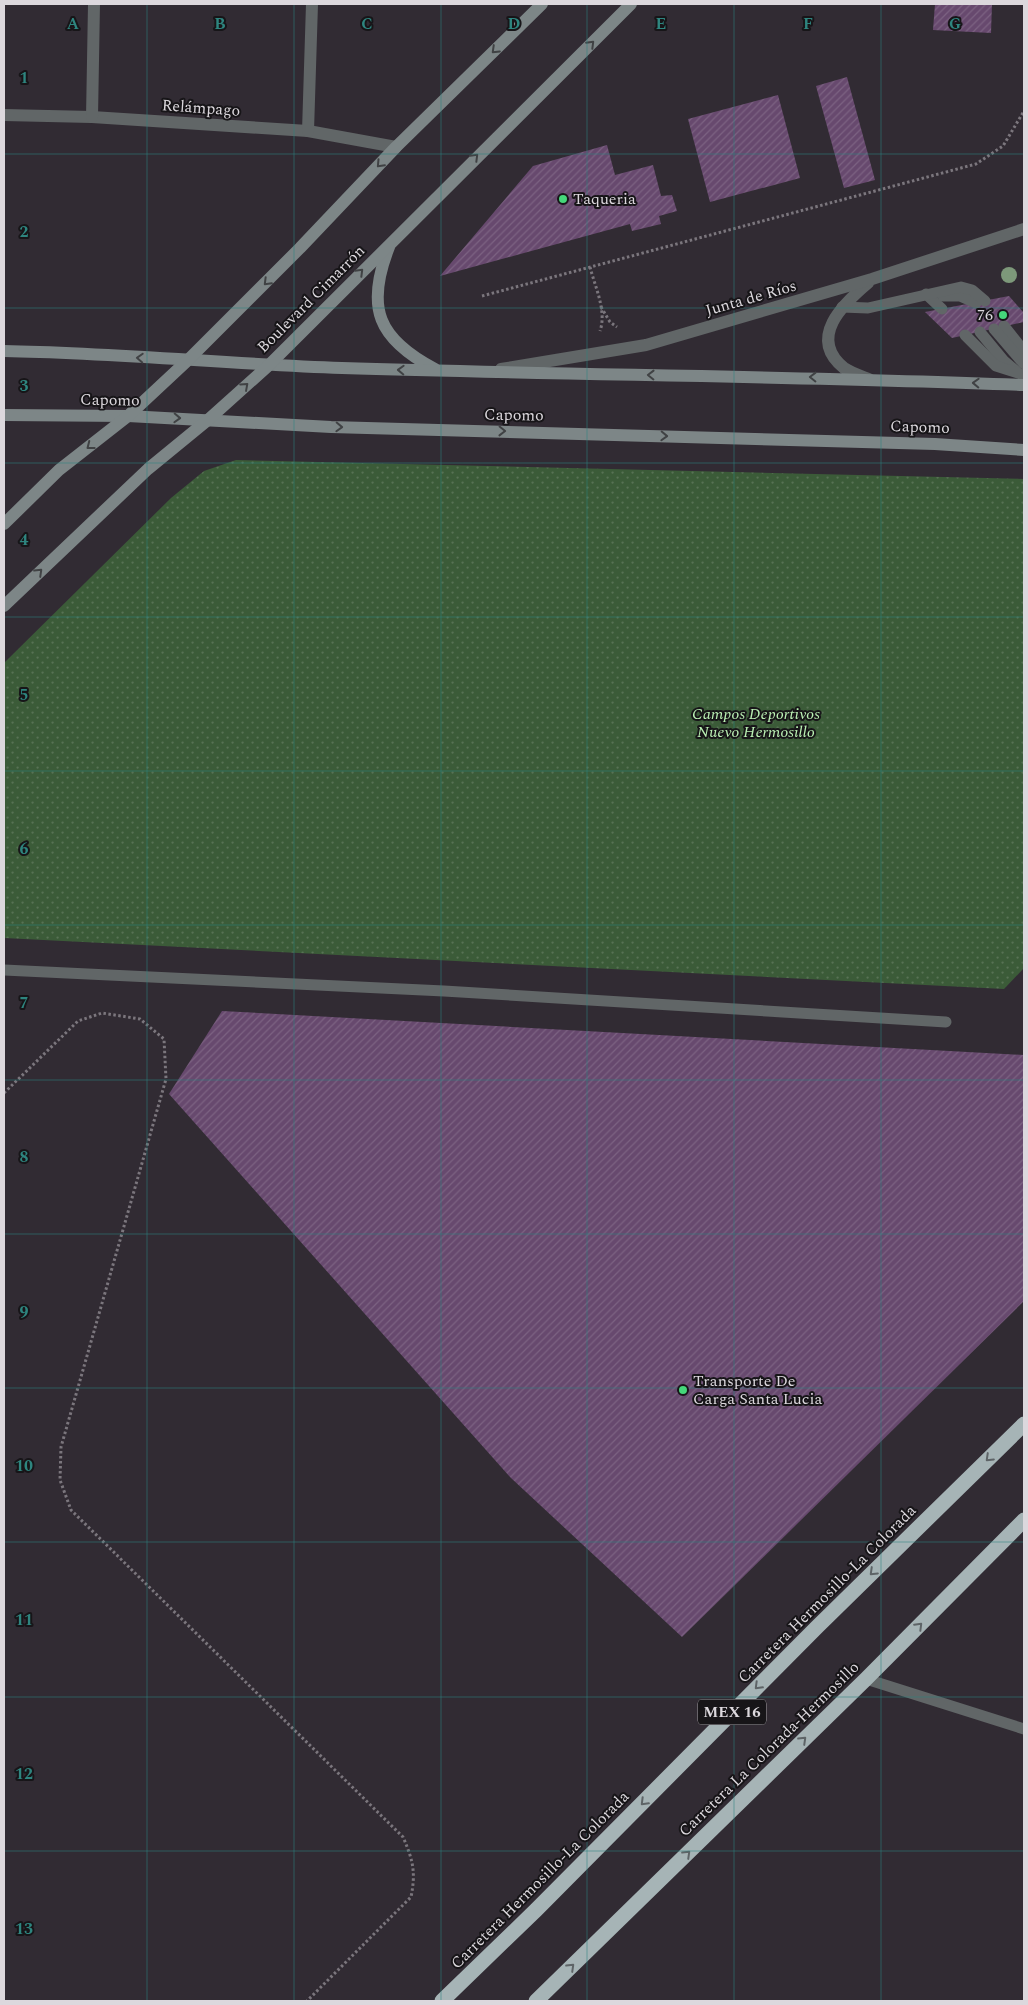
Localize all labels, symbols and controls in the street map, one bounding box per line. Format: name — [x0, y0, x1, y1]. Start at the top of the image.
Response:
text: A — [67, 12, 80, 36]
text: B — [214, 12, 226, 36]
text: C — [361, 12, 373, 36]
text: D — [508, 12, 521, 36]
text: E — [656, 12, 666, 36]
text: F — [803, 12, 813, 36]
text: G — [949, 12, 961, 36]
one-way arrow — [585, 40, 594, 49]
one-way arrow — [492, 44, 501, 53]
text: 1 — [20, 66, 28, 90]
street label: Relámpago — [161, 93, 241, 123]
one-way arrow — [470, 154, 479, 163]
one-way arrow — [377, 159, 386, 168]
place label: Taqueria — [573, 187, 636, 211]
marker: Taqueria — [557, 193, 569, 205]
text: 2 — [20, 220, 29, 244]
street label: Boulevard Cimarrón — [251, 239, 371, 359]
one-way arrow — [354, 269, 363, 278]
street label: Junta de Ríos — [703, 274, 799, 322]
one-way arrow — [264, 276, 273, 285]
place label: 76 — [977, 303, 993, 327]
marker: 76 — [997, 309, 1009, 321]
one-way arrow — [135, 352, 143, 363]
one-way arrow — [396, 365, 404, 375]
one-way arrow — [646, 370, 654, 380]
one-way arrow — [809, 372, 816, 382]
text: 3 — [20, 374, 29, 398]
one-way arrow — [971, 378, 979, 388]
one-way arrow — [239, 383, 248, 392]
street label: Capomo — [80, 387, 140, 413]
street label: Capomo — [484, 402, 544, 428]
one-way arrow — [174, 413, 181, 423]
street label: Capomo — [890, 414, 950, 440]
one-way arrow — [336, 422, 343, 432]
one-way arrow — [498, 426, 506, 436]
one-way arrow — [660, 430, 668, 441]
one-way arrow — [87, 441, 96, 449]
text: 4 — [20, 528, 29, 552]
one-way arrow — [33, 569, 42, 578]
text: 5 — [20, 683, 28, 707]
park label: Campos Deportivos Nuevo Hermosillo — [692, 702, 820, 744]
text: 6 — [20, 837, 29, 861]
text: 7 — [20, 991, 29, 1015]
text: 8 — [20, 1145, 29, 1169]
text: 9 — [20, 1300, 29, 1324]
place label: Transporte De Carga Santa Lucia — [693, 1369, 822, 1411]
marker: Transporte De Carga Santa Lucia — [677, 1384, 689, 1396]
one-way arrow — [986, 1452, 995, 1461]
text: 10 — [15, 1454, 33, 1478]
street label: Carretera Hermosillo-La Colorada — [732, 1499, 922, 1689]
one-way arrow — [870, 1566, 879, 1575]
text: 11 — [15, 1608, 33, 1632]
one-way arrow — [913, 1623, 922, 1632]
street label: Carretera La Colorada-Hermosillo — [673, 1656, 865, 1842]
one-way arrow — [755, 1681, 764, 1690]
road number: MEX 16 — [698, 1700, 766, 1724]
one-way arrow — [798, 1737, 807, 1746]
text: 12 — [15, 1762, 33, 1786]
street label: Carretera Hermosillo-La Colorada — [445, 1785, 635, 1975]
one-way arrow — [641, 1796, 650, 1805]
one-way arrow — [681, 1850, 690, 1859]
text: 13 — [15, 1917, 33, 1941]
one-way arrow — [565, 1964, 574, 1973]

